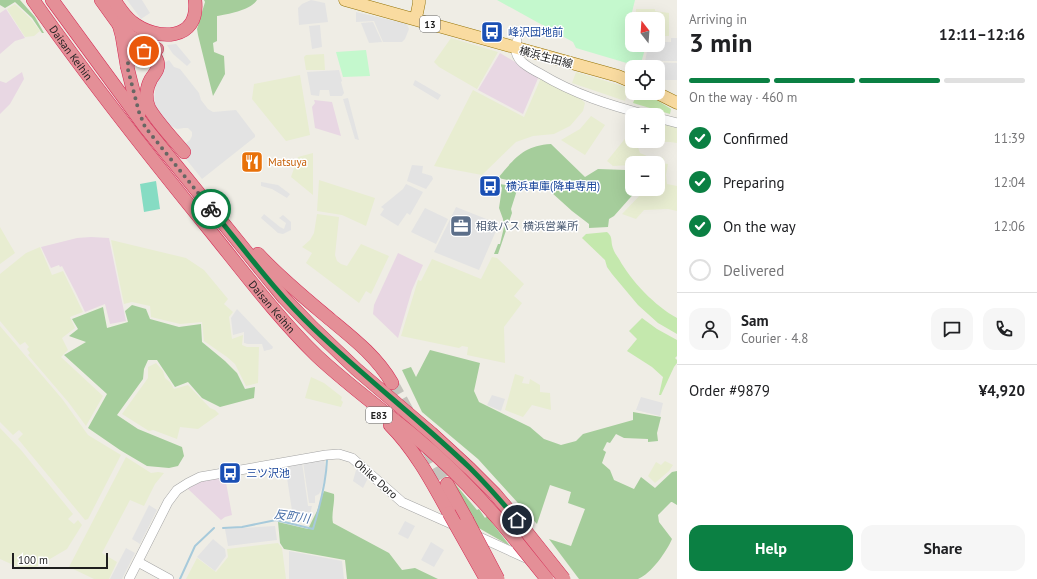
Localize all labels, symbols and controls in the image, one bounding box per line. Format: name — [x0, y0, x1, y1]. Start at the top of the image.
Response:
text: Arriving in — [689, 11, 747, 28]
north arrow — [625, 12, 665, 52]
map controls — [625, 12, 665, 196]
road number: 13 — [420, 16, 440, 32]
bus stop icon: 峰沢団地前 — [479, 19, 505, 45]
street label: Daisan Keihin — [46, 23, 96, 83]
place label: 峰沢団地前 — [508, 25, 563, 39]
text: 12:11–12:16 — [939, 25, 1025, 44]
text: 3 min — [689, 26, 752, 59]
pin — [127, 34, 161, 68]
icon: bag — [133, 40, 155, 62]
street label: 横浜生田線 — [518, 43, 574, 71]
button: locate — [625, 60, 665, 100]
text: On the way · 460 m — [689, 89, 797, 106]
button: + — [625, 108, 665, 148]
icon: check — [689, 127, 711, 149]
text: Confirmed — [723, 129, 788, 148]
text: 11:39 — [994, 130, 1025, 147]
restaurant icon: Matsuya — [239, 149, 265, 175]
place label: Matsuya — [268, 155, 307, 169]
button: − — [625, 156, 665, 196]
icon: check — [689, 171, 711, 193]
bus stop icon: 横浜車庫(降車専用) — [477, 173, 503, 199]
text: Preparing — [723, 173, 785, 192]
text: 12:04 — [994, 174, 1025, 191]
place label: 横浜車庫(降車専用) — [506, 179, 600, 193]
courier — [191, 189, 231, 229]
icon: bike — [200, 198, 222, 220]
office icon: 相鉄バス 横浜営業所 — [448, 213, 474, 239]
icon: check — [689, 215, 711, 237]
text: On the way — [723, 217, 796, 236]
text: 12:06 — [994, 218, 1025, 235]
place label: 相鉄バス 横浜営業所 — [476, 219, 579, 233]
text: Delivered — [723, 261, 784, 280]
street label: Daisan Keihin — [246, 278, 298, 336]
button: person — [689, 308, 731, 350]
button: chat — [931, 308, 973, 350]
button: phone — [983, 308, 1025, 350]
text: Sam — [741, 311, 768, 330]
text: Courier · 4.8 — [741, 330, 808, 347]
text: Order #9879 — [689, 381, 770, 400]
text: ¥4,920 — [979, 381, 1025, 400]
road number: E83 — [366, 407, 392, 423]
street label: Ohike Doro — [351, 456, 401, 502]
bus stop icon: 三ツ沢池 — [217, 460, 243, 486]
place label: 三ツ沢池 — [246, 466, 290, 480]
pin — [500, 503, 534, 537]
water label: 反町川 — [273, 506, 313, 526]
icon: home — [506, 509, 528, 531]
button: Help — [689, 525, 853, 571]
button: Share — [861, 525, 1025, 571]
scale bar — [12, 551, 108, 570]
text: 100 m — [18, 553, 48, 567]

